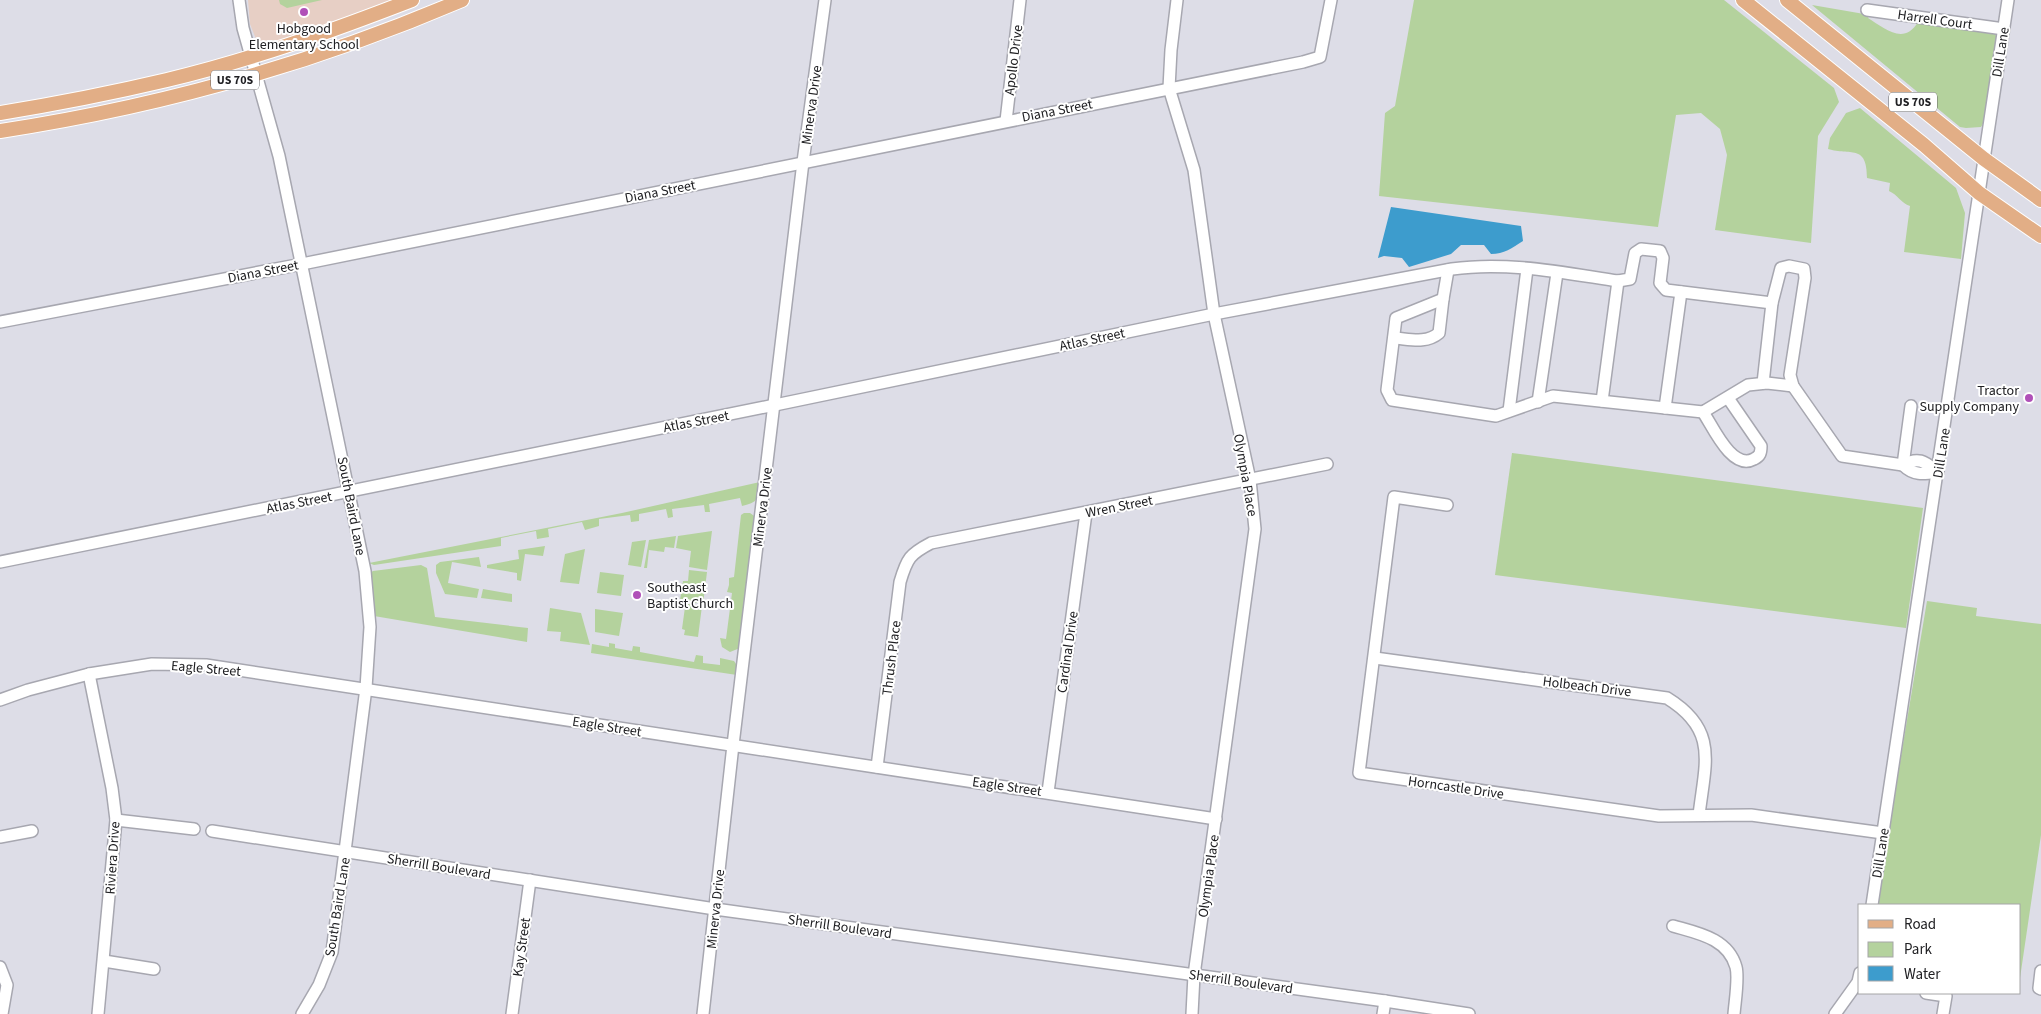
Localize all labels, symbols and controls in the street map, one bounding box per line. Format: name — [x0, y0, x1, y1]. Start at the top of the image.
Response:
street label: Harrell Court — [1896, 5, 1974, 35]
marker: Hobgood Elementary School — [298, 6, 310, 18]
place label: Hobgood Elementary School — [249, 19, 360, 55]
street label: Apollo Drive — [1000, 24, 1028, 96]
street label: Dill Lane — [1987, 26, 2015, 79]
street label: Minerva Drive — [797, 64, 827, 146]
road number: US 70S — [211, 70, 259, 90]
road number: US 70S — [1889, 92, 1937, 111]
street label: Diana Street — [1020, 94, 1095, 128]
street label: Diana Street — [623, 175, 698, 209]
street label: Diana Street — [226, 255, 301, 289]
street label: Atlas Street — [1058, 323, 1127, 357]
place label: Tractor Supply Company — [1919, 381, 2019, 417]
marker: Tractor Supply Company — [2023, 392, 2035, 404]
street label: Atlas Street — [662, 406, 731, 438]
street label: Dill Lane — [1928, 427, 1956, 480]
street label: Olympia Place — [1228, 432, 1262, 518]
street label: South Baird Lane — [332, 455, 370, 557]
street label: Minerva Drive — [748, 466, 778, 548]
street label: Atlas Street — [265, 487, 334, 519]
street label: Wren Street — [1084, 491, 1155, 523]
place label: Southeast Baptist Church — [647, 578, 733, 614]
marker: Southeast Baptist Church — [631, 589, 643, 601]
street label: Cardinal Drive — [1052, 610, 1084, 694]
street label: Thrush Place — [877, 619, 907, 697]
street label: Eagle Street — [170, 656, 242, 682]
street label: Holbeach Drive — [1541, 672, 1632, 702]
street label: Eagle Street — [571, 712, 643, 742]
street label: Horncastle Drive — [1407, 771, 1505, 805]
street label: Eagle Street — [971, 772, 1043, 802]
street label: Riviera Drive — [100, 821, 126, 895]
street label: Dill Lane — [1867, 827, 1895, 880]
street label: Olympia Place — [1193, 833, 1225, 919]
street label: Sherrill Boulevard — [385, 849, 492, 885]
street label: South Baird Lane — [320, 856, 356, 958]
street label: Minerva Drive — [702, 868, 730, 950]
legend — [1858, 904, 2021, 994]
street label: Sherrill Boulevard — [786, 910, 893, 944]
text: Road — [1904, 914, 1936, 935]
street label: Kay Street — [508, 916, 536, 978]
text: Park — [1904, 939, 1933, 960]
text: Water — [1904, 964, 1941, 985]
street label: Sherrill Boulevard — [1187, 965, 1294, 999]

